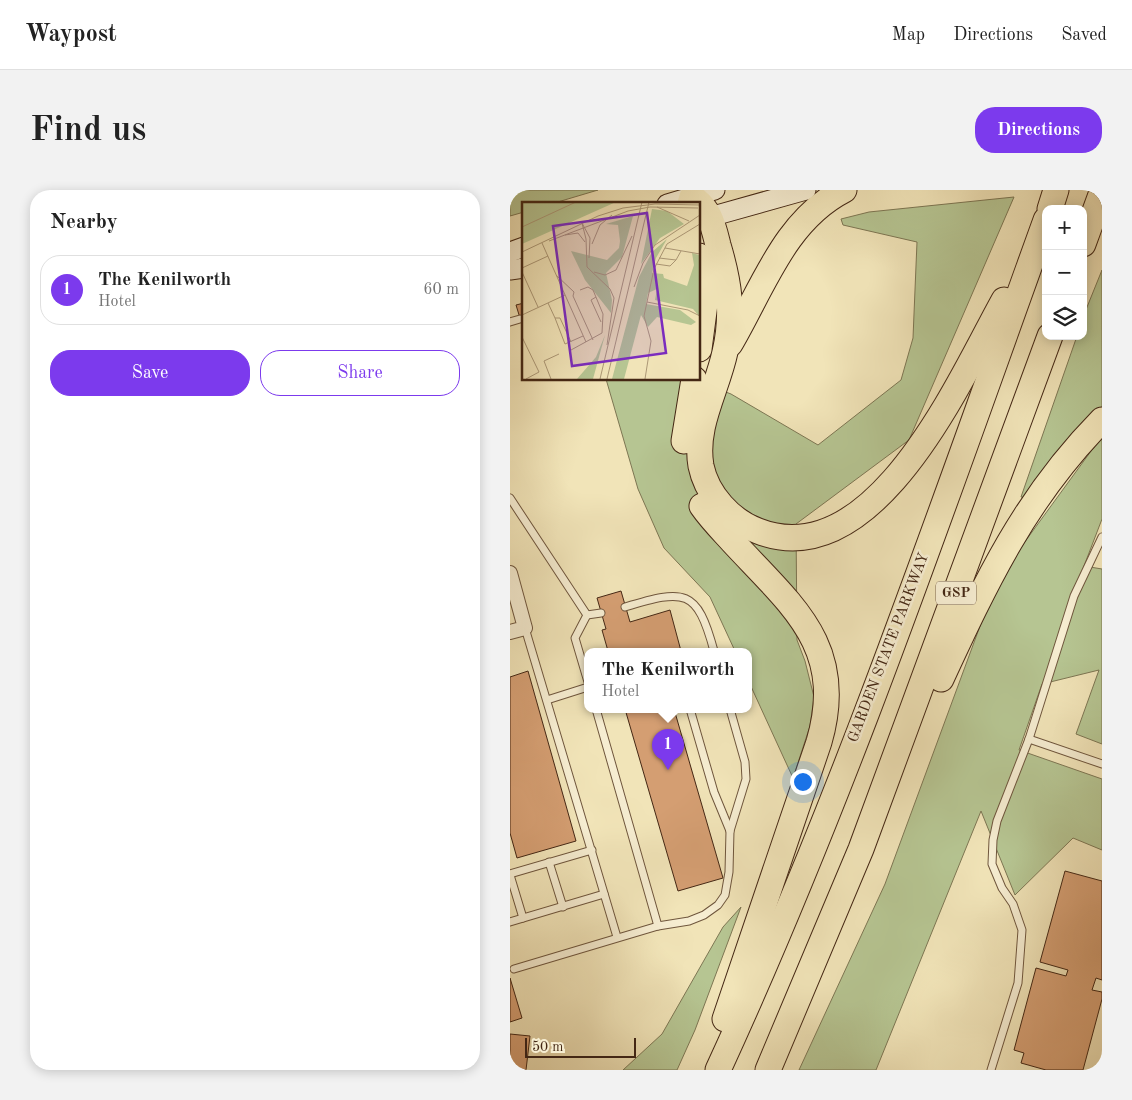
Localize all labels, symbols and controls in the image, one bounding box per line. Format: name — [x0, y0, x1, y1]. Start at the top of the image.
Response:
text: Waypost — [25, 23, 117, 47]
text: Map — [892, 26, 925, 44]
text: Directions — [953, 26, 1033, 44]
text: Saved — [1061, 26, 1107, 44]
button: Directions — [975, 107, 1102, 153]
text: Find us — [30, 113, 146, 148]
inset map — [522, 202, 700, 380]
map controls — [1042, 205, 1087, 340]
button: + — [1042, 205, 1087, 250]
text: Nearby — [50, 212, 118, 233]
button: − — [1042, 250, 1087, 295]
text: The Kenilworth — [98, 271, 231, 290]
text: 1 — [62, 282, 72, 298]
text: 60 m — [423, 282, 459, 298]
text: Hotel — [98, 294, 136, 310]
button: layers — [1042, 295, 1087, 340]
button: Save — [50, 350, 250, 396]
button: Share — [260, 350, 460, 396]
street label: GARDEN STATE PARKWAY — [846, 551, 932, 745]
road number: GSP — [936, 582, 976, 604]
popup — [584, 648, 752, 713]
text: The Kenilworth — [601, 661, 735, 680]
text: Hotel — [601, 684, 639, 700]
pin: 1 — [652, 729, 684, 770]
your location — [790, 769, 816, 795]
scale bar — [525, 1035, 636, 1058]
text: 50 m — [532, 1040, 563, 1054]

